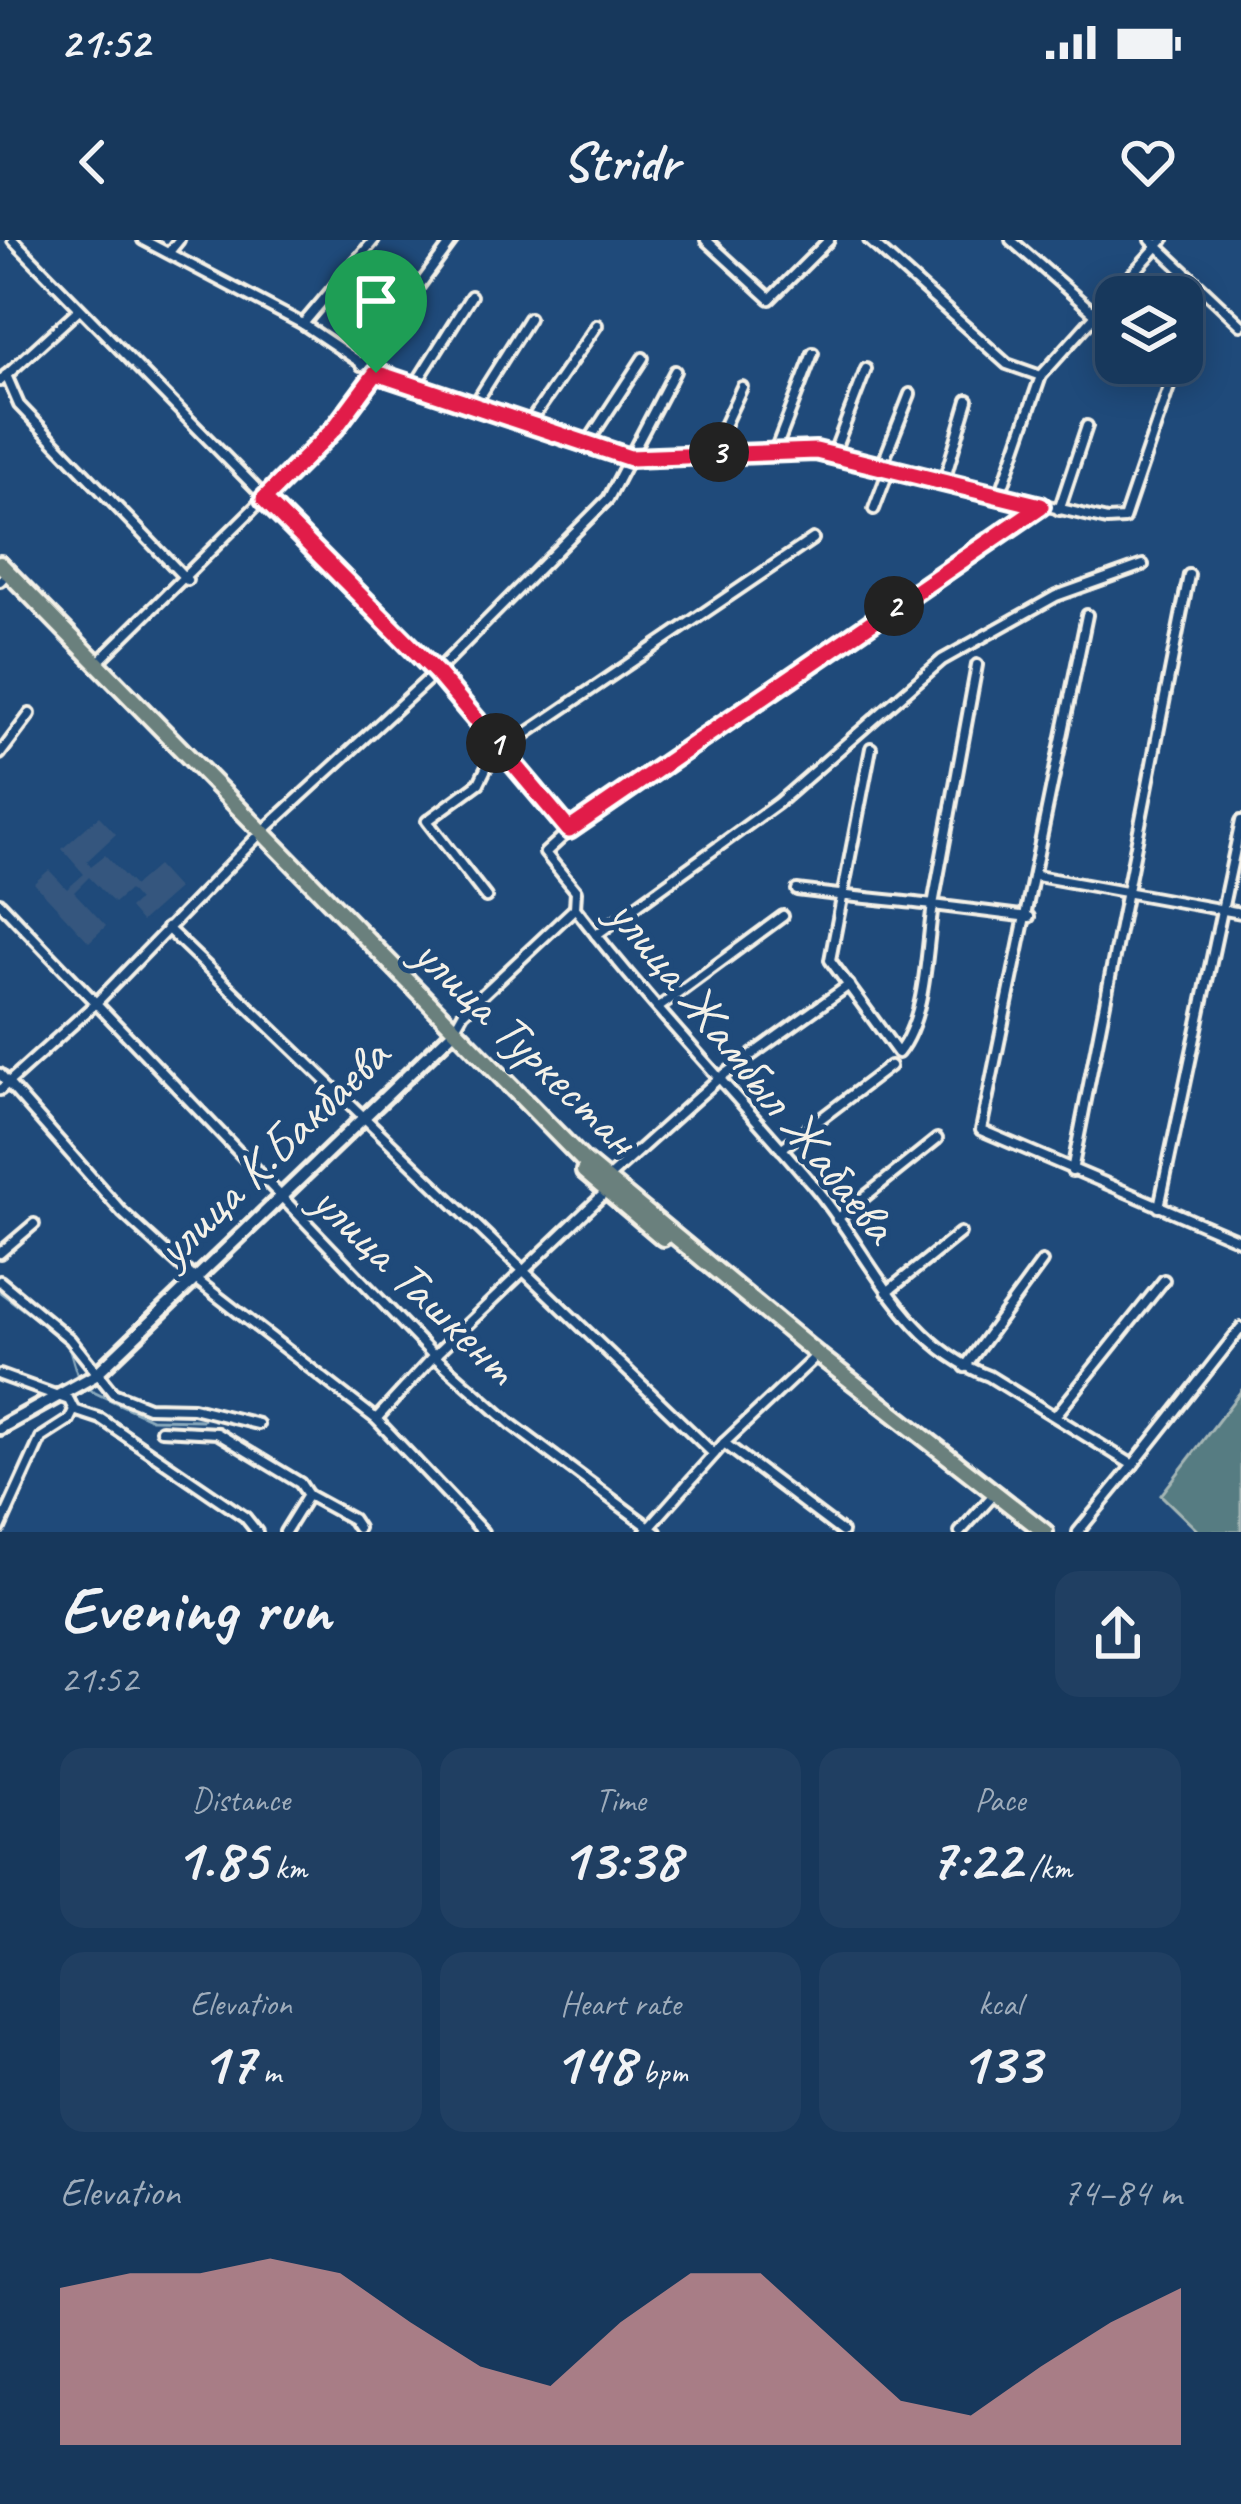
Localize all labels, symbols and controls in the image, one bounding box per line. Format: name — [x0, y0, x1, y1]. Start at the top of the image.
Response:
text: 21:52 — [60, 14, 149, 71]
text: Stridr — [562, 128, 679, 196]
icon: back — [60, 129, 126, 195]
icon: heart — [1115, 129, 1181, 195]
pin — [325, 250, 427, 373]
icon: arrive — [343, 268, 409, 334]
map controls — [1095, 276, 1203, 384]
button: layers — [1095, 276, 1203, 384]
pin: 3 — [689, 422, 749, 482]
text: 3 — [712, 431, 726, 473]
pin: 2 — [864, 576, 924, 636]
text: 2 — [887, 585, 901, 627]
pin: 1 — [466, 713, 526, 773]
text: 1 — [489, 722, 503, 764]
street label: улица Жамбыл Жабаева — [592, 882, 914, 1258]
street label: улица Туркестан — [398, 920, 655, 1171]
street label: улица К.Бакбаева — [139, 1021, 405, 1282]
street label: улица Ташкент — [296, 1167, 533, 1399]
text: Evening run — [60, 1568, 330, 1651]
button: share — [1055, 1571, 1181, 1697]
text: 21:52 — [60, 1655, 138, 1704]
text: Distance — [192, 1779, 290, 1821]
text: Time — [595, 1779, 646, 1821]
text: Pace — [975, 1779, 1026, 1821]
text: 1.85 — [175, 1821, 267, 1897]
text: 13:38 — [561, 1821, 680, 1897]
text: 7:22 — [928, 1821, 1021, 1897]
text: km — [267, 1847, 307, 1889]
text: /km — [1021, 1847, 1072, 1889]
text: Elevation — [190, 1983, 292, 2025]
text: Heart rate — [560, 1983, 681, 2025]
text: kcal — [978, 1983, 1022, 2025]
text: 17 — [201, 2025, 254, 2101]
text: 148 — [553, 2025, 634, 2101]
text: 133 — [960, 2025, 1041, 2101]
text: m — [254, 2051, 281, 2093]
text: bpm — [634, 2051, 688, 2093]
text: Elevation — [60, 2168, 180, 2217]
text: 74–84 m — [1062, 2168, 1181, 2217]

